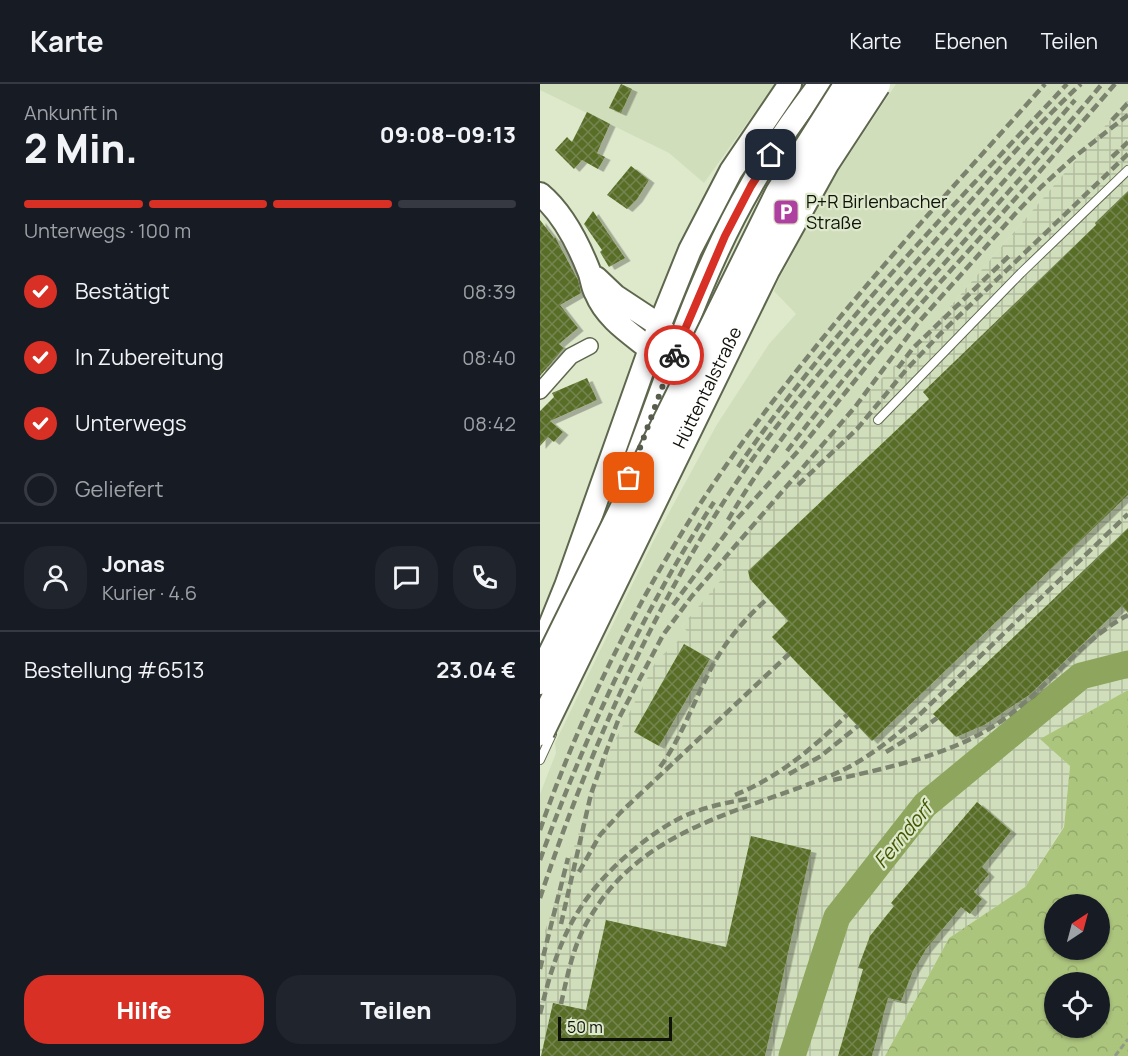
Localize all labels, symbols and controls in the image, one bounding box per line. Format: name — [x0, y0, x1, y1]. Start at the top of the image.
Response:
text: Karte — [30, 22, 104, 60]
text: Karte — [849, 27, 901, 55]
text: Ebenen — [934, 27, 1008, 55]
text: Teilen — [1041, 27, 1098, 55]
text: Ankunft in — [24, 99, 118, 126]
text: 09:08–09:13 — [380, 120, 516, 150]
text: 2 Min. — [24, 121, 138, 175]
pin — [745, 129, 796, 180]
icon: home — [754, 138, 787, 171]
place label: P+R Birlenbacher Straße — [806, 189, 948, 234]
parking icon: P+R Birlenbacher Straße — [771, 197, 801, 227]
text: Unterwegs · 100 m — [24, 217, 191, 244]
icon: check — [24, 275, 57, 308]
text: Bestätigt — [75, 276, 170, 306]
text: 08:39 — [463, 278, 516, 305]
street label: Hüttentalstraße — [667, 322, 747, 452]
courier — [644, 325, 704, 385]
icon: bike — [658, 339, 691, 372]
icon: check — [24, 341, 57, 374]
text: In Zubereitung — [75, 342, 224, 372]
text: 08:40 — [462, 344, 516, 371]
icon: check — [24, 407, 57, 440]
text: Unterwegs — [75, 408, 187, 438]
text: 08:42 — [463, 410, 516, 437]
pin — [603, 452, 654, 503]
icon: bag — [612, 461, 645, 494]
text: Geliefert — [75, 474, 163, 504]
button: person — [24, 546, 87, 609]
button: chat — [375, 546, 438, 609]
button: phone — [453, 546, 516, 609]
text: Jonas — [102, 549, 165, 579]
text: Kurier · 4.6 — [102, 579, 197, 606]
text: Bestellung #6513 — [24, 655, 204, 685]
text: 23.04 € — [436, 655, 516, 685]
water label: Ferndorf — [867, 793, 941, 873]
north arrow — [1044, 894, 1110, 960]
map controls — [1044, 894, 1110, 1038]
button: locate — [1044, 972, 1110, 1038]
button: Hilfe — [24, 975, 264, 1044]
button: Teilen — [276, 975, 516, 1044]
scale bar — [558, 1014, 672, 1042]
text: 50 m — [567, 1016, 603, 1038]

